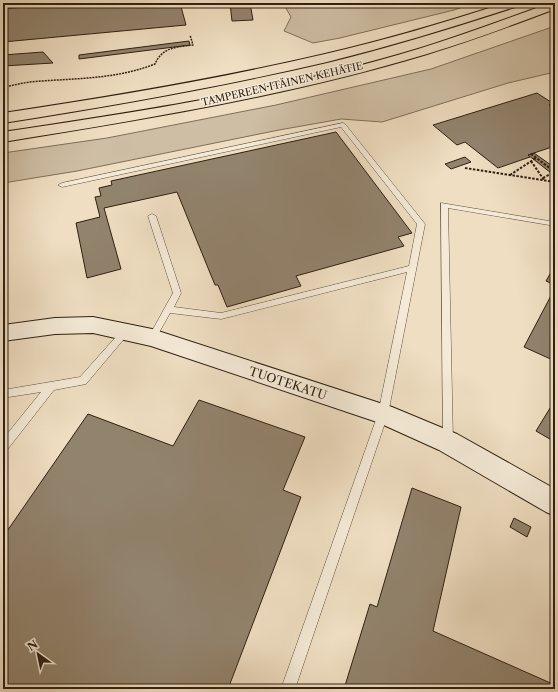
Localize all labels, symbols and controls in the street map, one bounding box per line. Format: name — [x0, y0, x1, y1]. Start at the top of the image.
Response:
street label: TAMPEREEN ITÄINEN KEHÄTIE — [200, 59, 364, 109]
street label: TUOTEKATU — [247, 363, 329, 403]
north arrow — [18, 634, 58, 674]
text: N — [25, 637, 41, 654]

